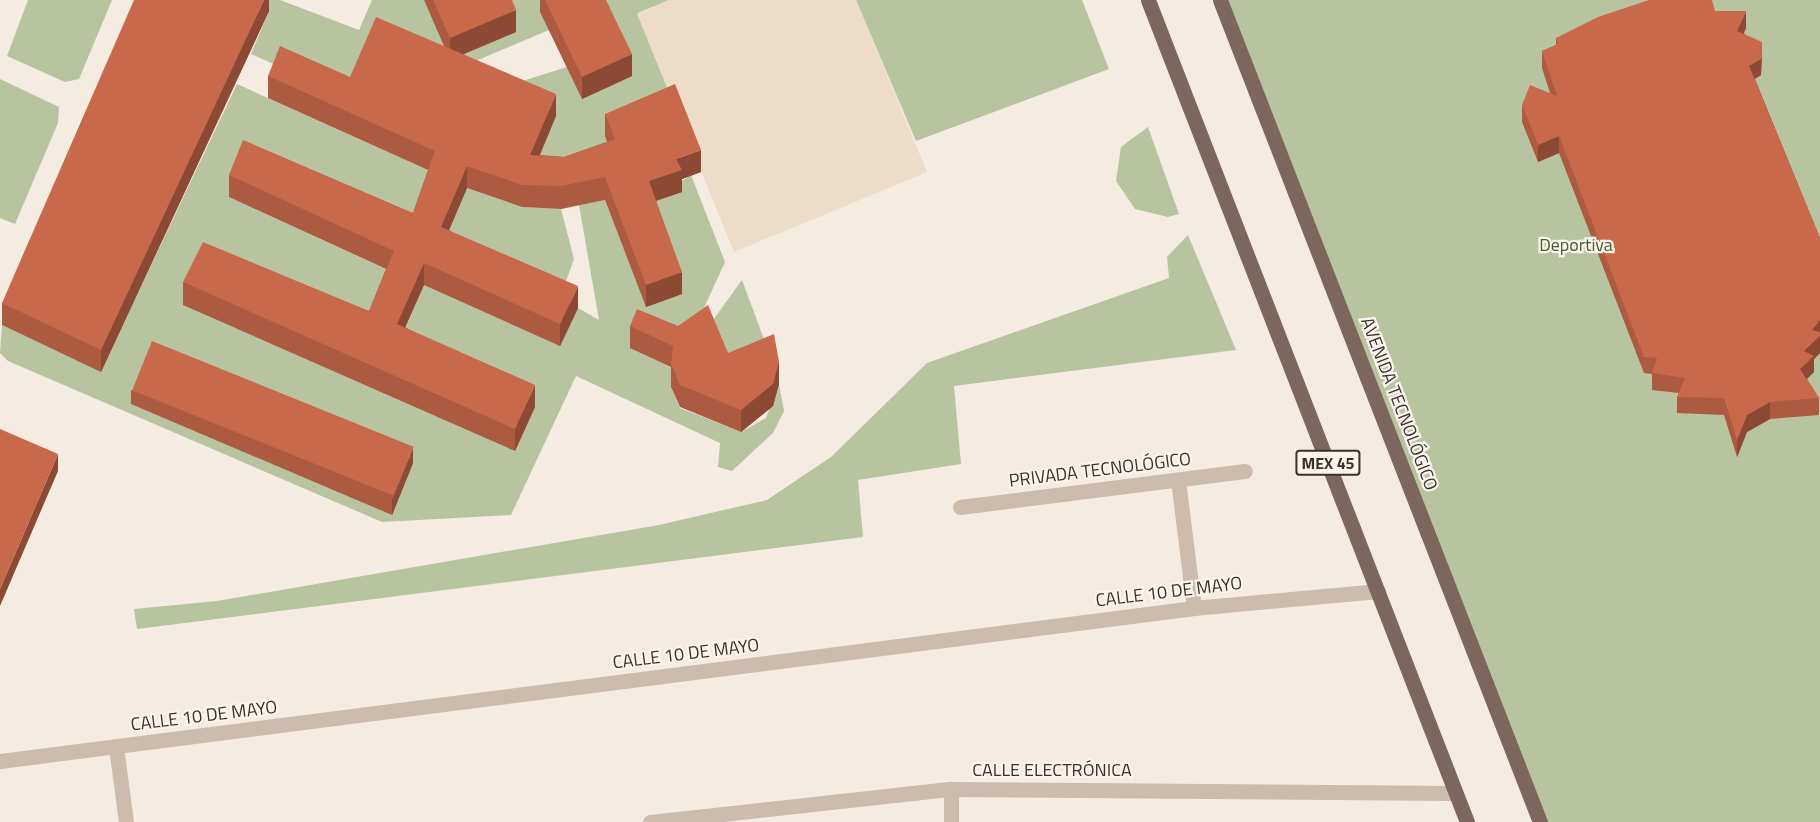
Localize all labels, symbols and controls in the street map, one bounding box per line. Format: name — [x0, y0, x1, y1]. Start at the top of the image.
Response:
park label: Deportiva — [1539, 234, 1613, 256]
street label: AVENIDA TECNOLÓGICO — [1356, 314, 1442, 494]
street label: PRIVADA TECNOLÓGICO — [1008, 448, 1192, 492]
road number: MEX 45 — [1295, 450, 1361, 476]
street label: CALLE 10 DE MAYO — [1095, 572, 1243, 612]
street label: CALLE 10 DE MAYO — [612, 634, 760, 674]
street label: CALLE 10 DE MAYO — [130, 696, 278, 736]
street label: CALLE ELECTRÓNICA — [972, 759, 1132, 781]

